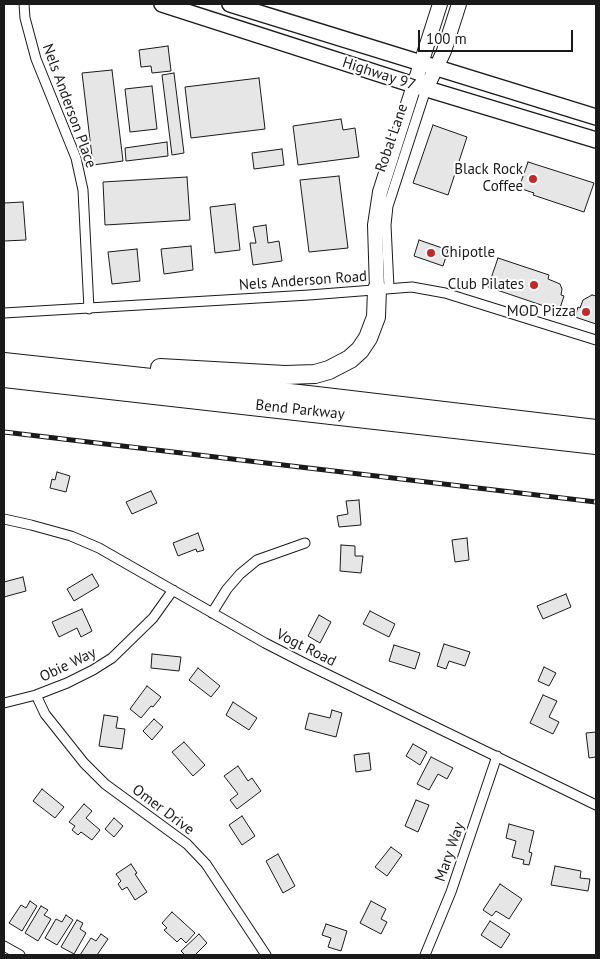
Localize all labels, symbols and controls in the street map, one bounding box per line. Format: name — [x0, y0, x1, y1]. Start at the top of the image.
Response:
scale bar — [420, 20, 575, 52]
text: 100 m — [426, 29, 467, 48]
street label: Nels Anderson Place — [38, 41, 100, 171]
street label: Highway 97 — [340, 54, 418, 94]
street label: Robal Lane — [372, 102, 412, 174]
place label: Black Rock Coffee — [454, 161, 523, 196]
marker: Black Rock Coffee — [527, 173, 539, 185]
place label: Chipotle — [441, 244, 495, 262]
marker: Chipotle — [425, 247, 437, 259]
street label: Nels Anderson Road — [238, 268, 368, 294]
place label: Club Pilates — [448, 276, 524, 294]
marker: Club Pilates — [528, 279, 540, 291]
place label: MOD Pizza — [507, 303, 576, 321]
marker: MOD Pizza — [580, 306, 592, 318]
street label: Bend Parkway — [254, 396, 346, 424]
street label: Vogt Road — [273, 625, 339, 671]
street label: Obie Way — [37, 644, 99, 686]
street label: Omer Drive — [129, 781, 197, 839]
street label: Mary Way — [431, 820, 469, 884]

